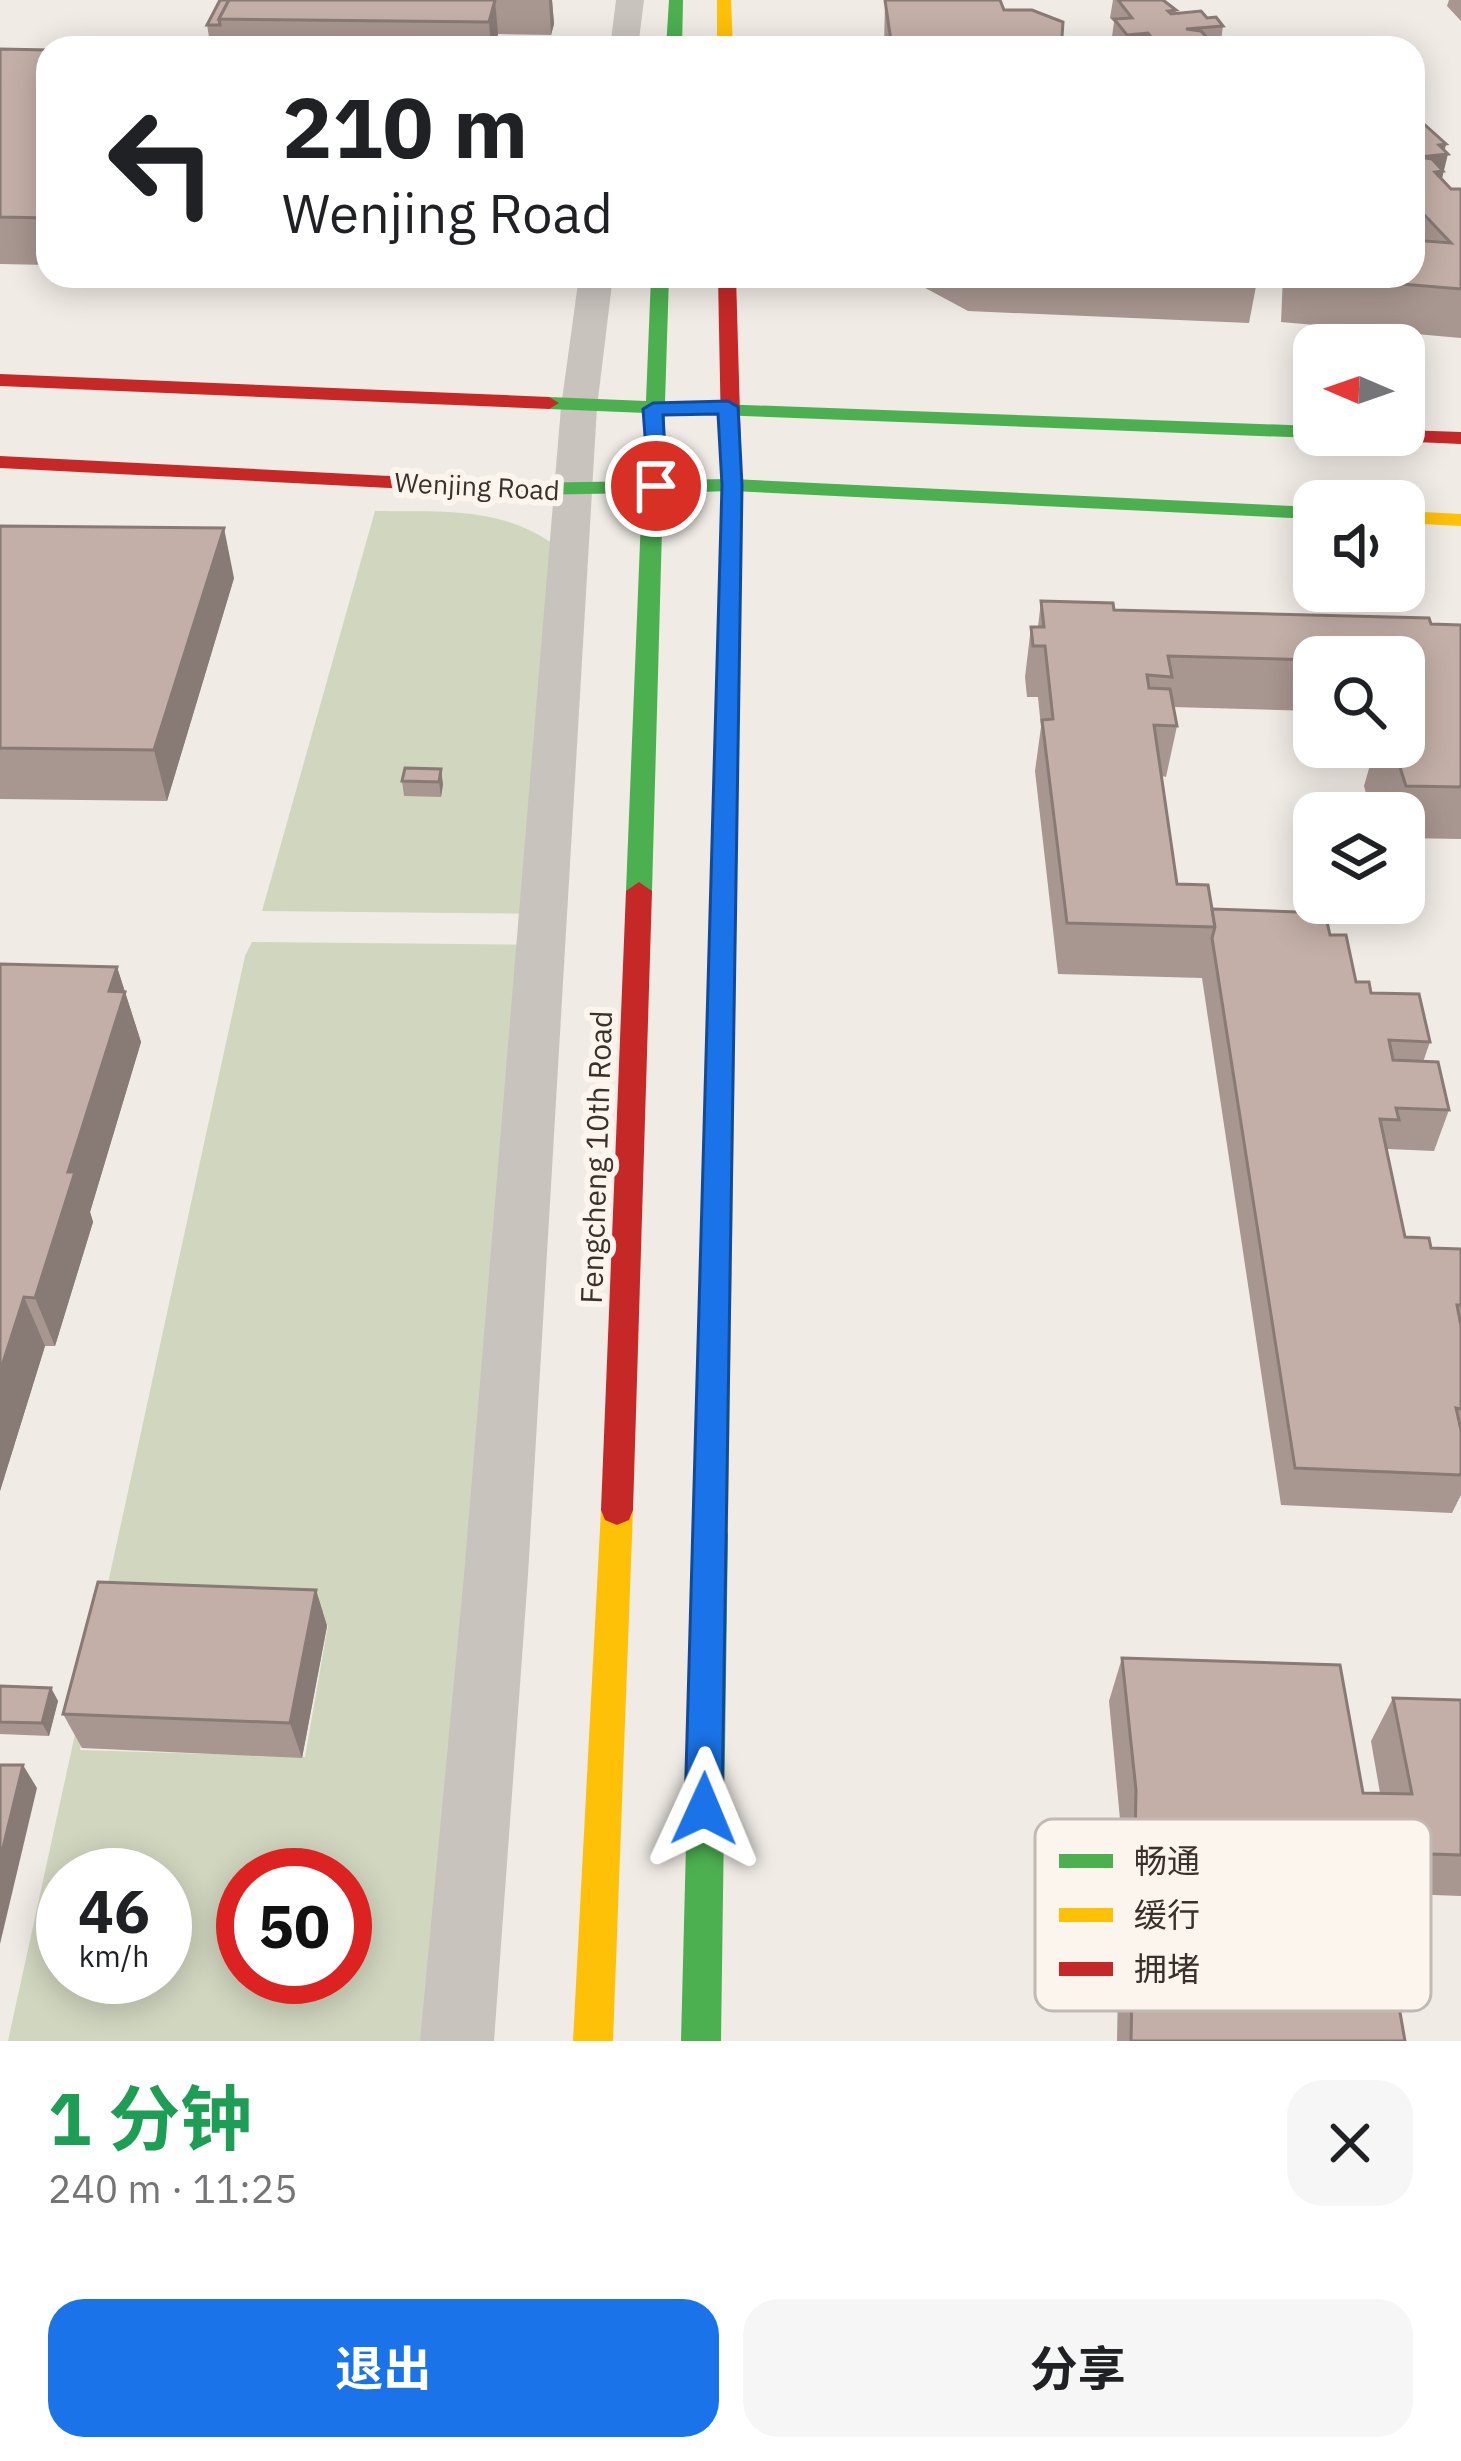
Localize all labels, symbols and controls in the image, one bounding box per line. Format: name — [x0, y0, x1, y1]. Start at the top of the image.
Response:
text: 210 m — [282, 72, 528, 181]
icon: left — [84, 84, 240, 240]
text: Wenjing Road — [282, 178, 613, 248]
north arrow — [1293, 324, 1425, 456]
map controls — [1293, 324, 1425, 924]
pin — [605, 435, 707, 537]
icon: arrive — [623, 453, 689, 519]
street label: Wenjing Road — [394, 464, 561, 507]
button: sound — [1293, 480, 1425, 612]
button: search — [1293, 636, 1425, 768]
button: layers — [1293, 792, 1425, 924]
street label: Fengcheng 10th Road — [571, 1010, 620, 1304]
position arrow — [641, 1746, 767, 1872]
legend — [1035, 1819, 1431, 2011]
text: 畅通 — [1134, 1839, 1200, 1882]
speed limit sign: 50 — [216, 1848, 372, 2004]
text: 46 — [78, 1871, 150, 1950]
text: 缓行 — [1134, 1893, 1200, 1936]
text: km/h — [79, 1936, 149, 1975]
text: 拥堵 — [1134, 1947, 1200, 1990]
text: 1 分钟 — [48, 2071, 252, 2165]
button: close — [1287, 2080, 1413, 2206]
text: 240 m · 11:25 — [48, 2163, 298, 2214]
button: 退出 — [48, 2299, 719, 2437]
button: 分享 — [743, 2299, 1413, 2437]

